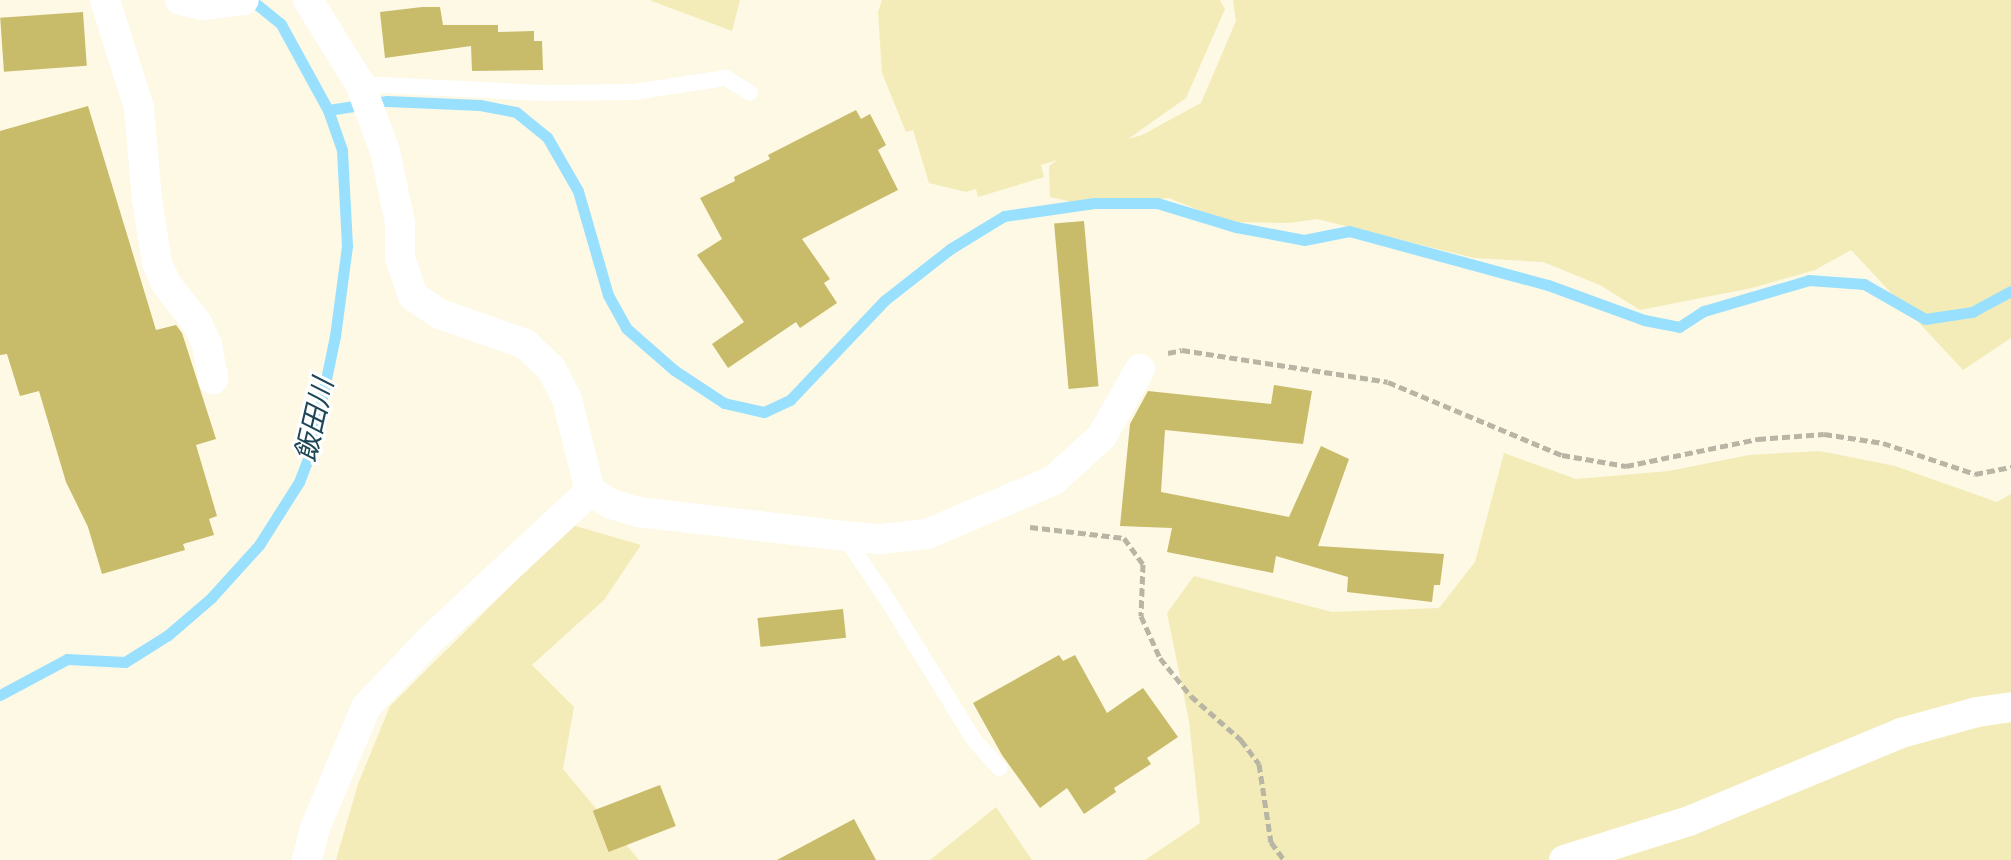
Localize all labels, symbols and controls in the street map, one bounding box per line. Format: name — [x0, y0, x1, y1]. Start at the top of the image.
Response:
water label: 飯田川 — [288, 375, 340, 465]

